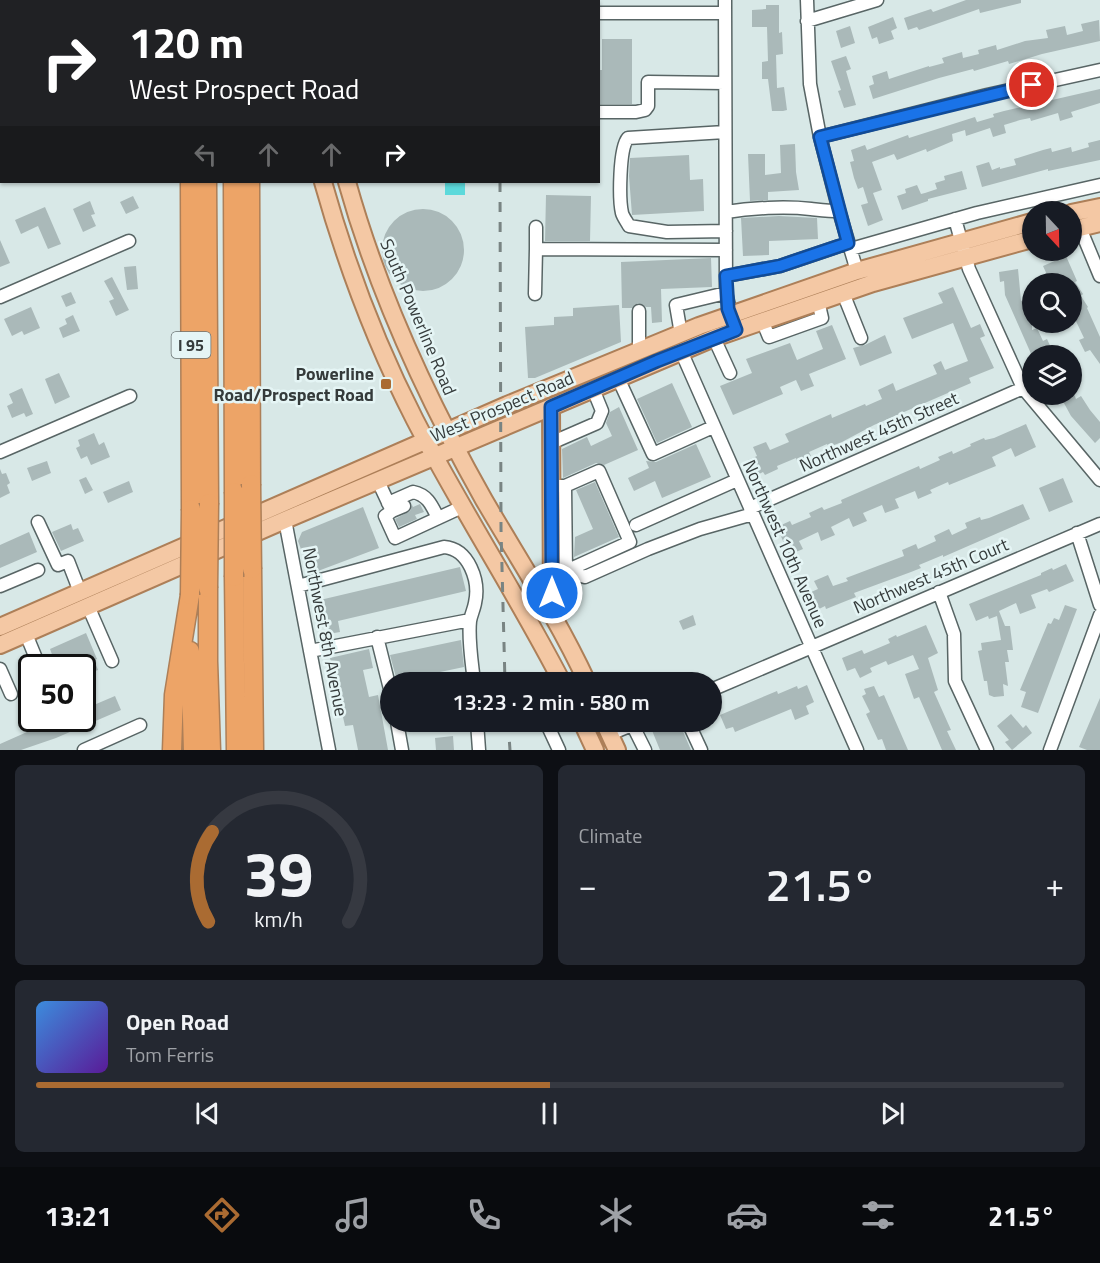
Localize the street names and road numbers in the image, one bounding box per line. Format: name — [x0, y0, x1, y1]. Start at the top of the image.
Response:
street label: South Powerline Road — [373, 234, 464, 399]
road number: I 95 — [172, 332, 210, 358]
street label: West Prospect Road — [426, 364, 578, 449]
street label: Northwest 45th Street — [795, 384, 963, 479]
street label: Northwest 10th Avenue — [736, 455, 835, 632]
street label: Northwest 45th Court — [849, 530, 1013, 620]
street label: Northwest 8th Avenue — [296, 545, 355, 719]

